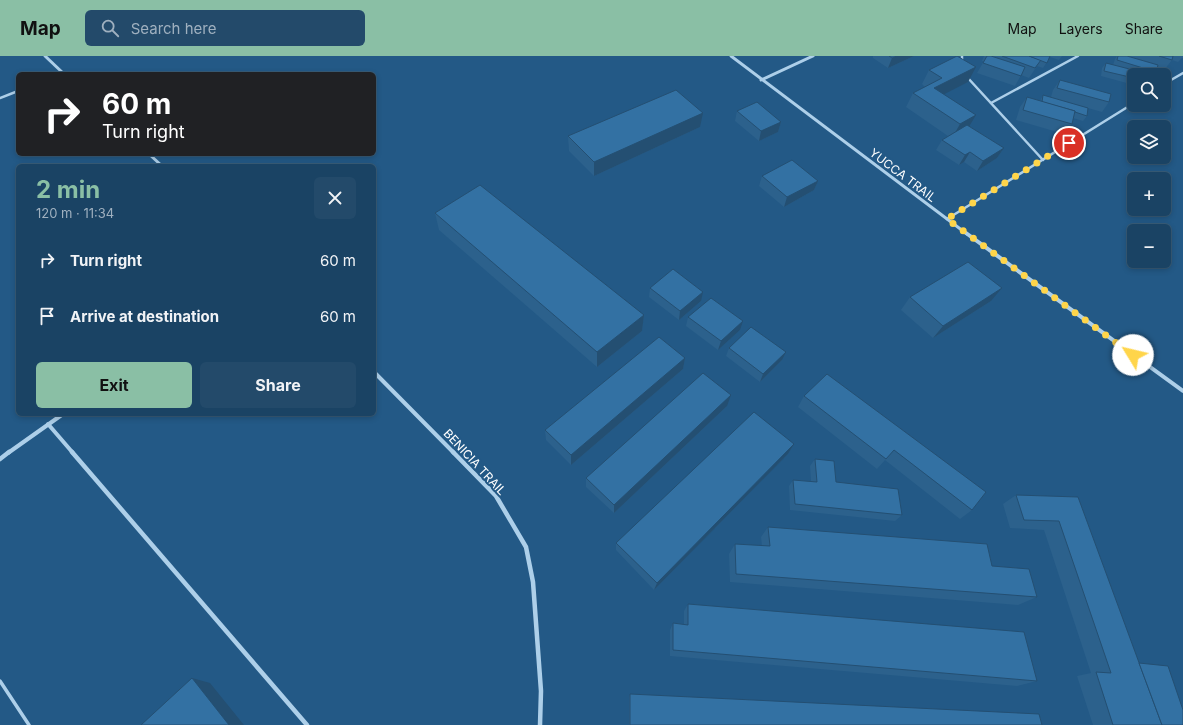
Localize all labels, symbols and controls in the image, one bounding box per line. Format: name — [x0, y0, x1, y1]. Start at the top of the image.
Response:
search box — [85, 10, 365, 46]
text: Map — [20, 17, 61, 40]
icon: search — [99, 17, 121, 39]
text: Search here — [131, 19, 216, 38]
text: Map — [1008, 20, 1037, 37]
text: Layers — [1059, 20, 1103, 37]
text: Share — [1125, 20, 1163, 37]
map controls — [1127, 68, 1171, 268]
button: search — [1127, 68, 1171, 112]
text: 60 m — [102, 87, 171, 121]
icon: right — [36, 88, 88, 140]
button: layers — [1127, 120, 1171, 164]
text: Turn right — [102, 121, 185, 142]
pin — [1052, 126, 1086, 160]
icon: arrive — [1058, 132, 1080, 154]
street label: YUCCA TRAIL — [867, 145, 940, 205]
button: + — [1127, 172, 1171, 216]
text: 2 min — [36, 175, 100, 204]
button: close — [314, 177, 356, 219]
text: 120 m · 11:34 — [36, 205, 114, 221]
button: − — [1127, 224, 1171, 268]
icon: right — [36, 249, 58, 271]
text: Turn right — [70, 251, 142, 270]
text: 60 m — [320, 251, 356, 270]
icon: arrive — [36, 305, 58, 327]
text: Arrive at destination — [70, 307, 219, 326]
text: 60 m — [320, 307, 356, 326]
position arrow — [1112, 334, 1154, 376]
button: Exit — [36, 362, 192, 408]
button: Share — [200, 362, 356, 408]
street label: BENICIA TRAIL — [441, 426, 510, 498]

